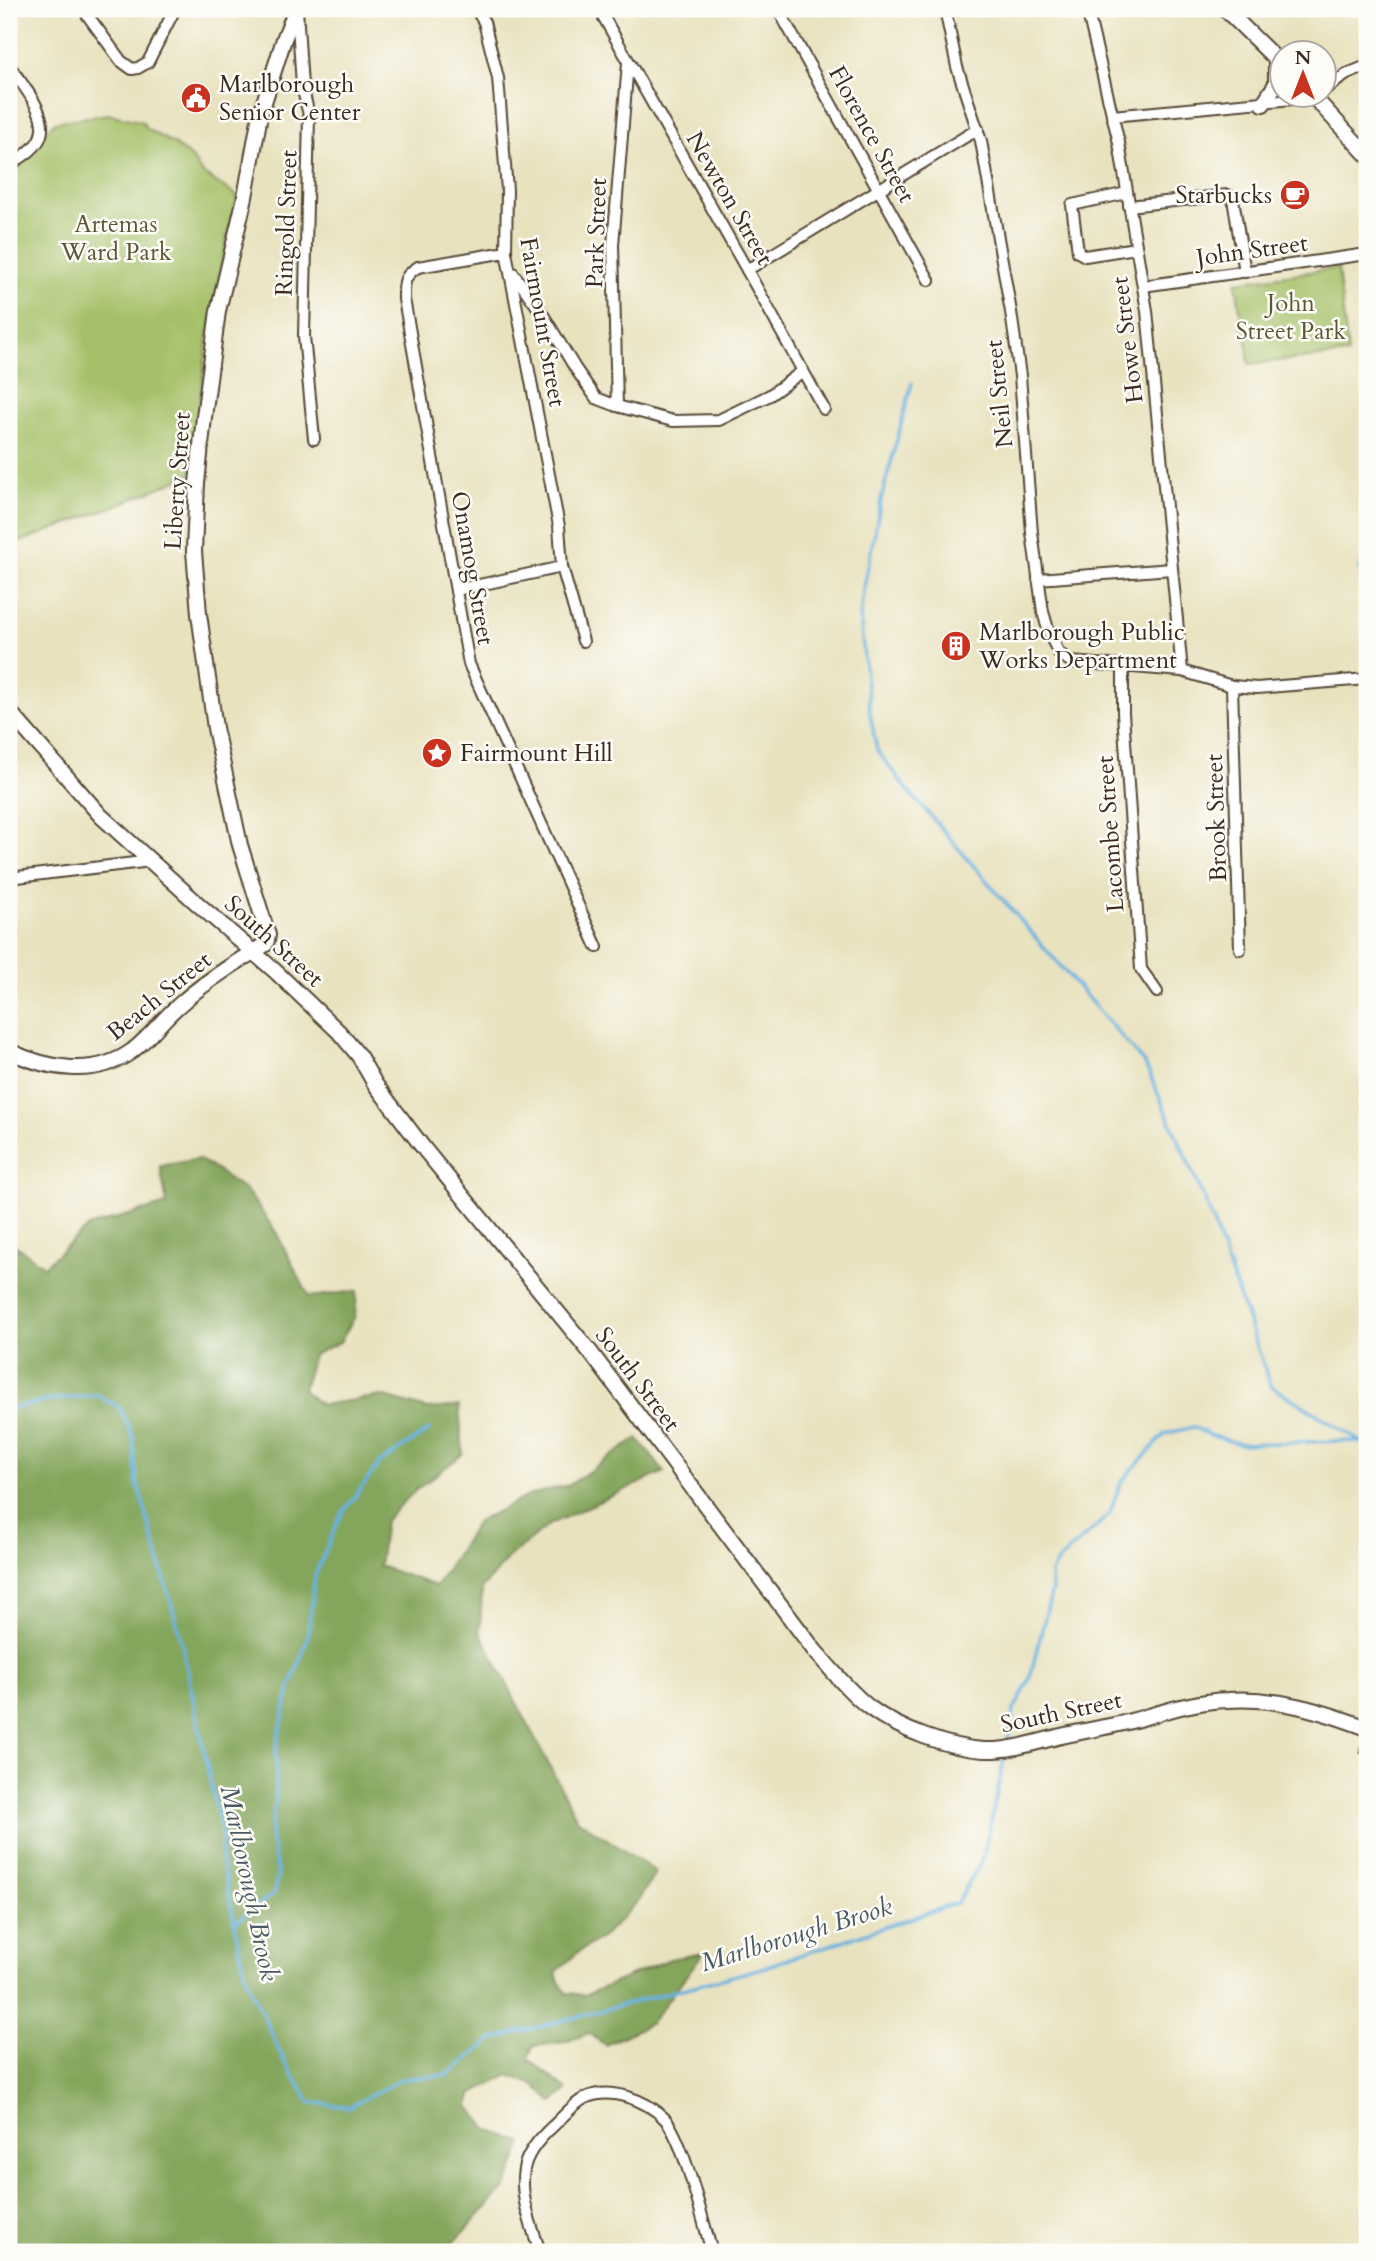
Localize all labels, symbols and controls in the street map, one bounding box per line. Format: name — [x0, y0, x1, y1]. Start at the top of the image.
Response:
north arrow — [1268, 38, 1338, 108]
text: N — [1295, 45, 1312, 71]
street label: Florence Street — [820, 60, 923, 209]
place label: Marlborough Senior Center — [219, 68, 361, 129]
public building icon: Marlborough Senior Center — [179, 81, 213, 115]
street label: Newton Street — [678, 125, 781, 271]
street label: Ringold Street — [267, 149, 306, 297]
street label: Park Street — [578, 177, 615, 289]
cafe icon: Starbucks — [1278, 178, 1312, 212]
place label: Starbucks — [1175, 179, 1272, 212]
park label: Artemas Ward Park — [59, 208, 172, 269]
street label: John Street — [1191, 226, 1310, 275]
street label: Fairmount Street — [511, 235, 574, 410]
street label: Howe Street — [1103, 274, 1152, 405]
park label: John Street Park — [1236, 287, 1346, 348]
street label: Neil Street — [977, 338, 1022, 450]
street label: Liberty Street — [156, 411, 199, 551]
street label: Onamog Street — [443, 489, 502, 648]
place label: Marlborough Public Works Department — [978, 616, 1185, 677]
building icon: Marlborough Public Works Department — [939, 629, 973, 663]
place icon: Fairmount Hill — [420, 736, 454, 770]
place label: Fairmount Hill — [460, 737, 613, 770]
street label: Brook Street — [1198, 753, 1235, 883]
street label: Lacombe Street — [1089, 754, 1132, 913]
street label: South Street — [217, 888, 331, 995]
street label: Beach Street — [100, 944, 219, 1049]
street label: South Street — [587, 1320, 688, 1439]
street label: South Street — [997, 1683, 1125, 1741]
water label: Marlborough Brook — [212, 1782, 287, 1984]
water label: Marlborough Brook — [696, 1889, 897, 1980]

